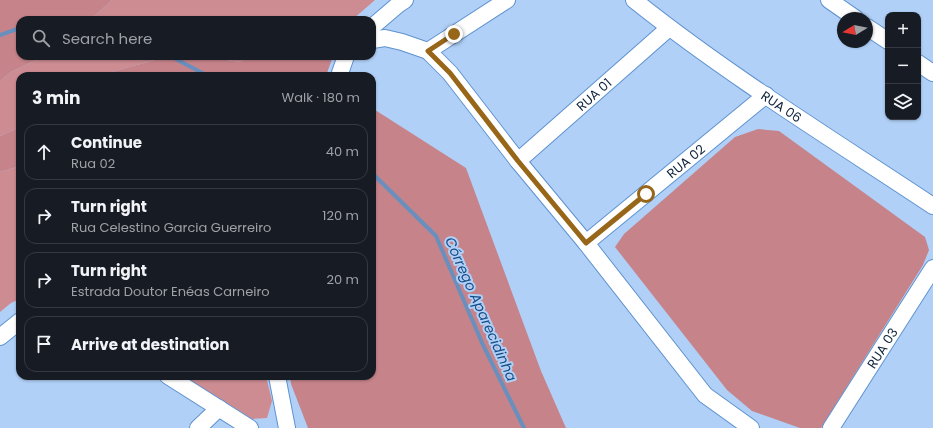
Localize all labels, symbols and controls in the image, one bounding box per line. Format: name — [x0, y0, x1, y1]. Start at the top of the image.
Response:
north arrow — [837, 12, 873, 48]
map controls — [885, 12, 921, 120]
button: + — [885, 12, 921, 48]
search box — [16, 16, 376, 60]
route end — [445, 25, 463, 43]
icon: search — [30, 27, 52, 49]
text: Search here — [62, 28, 152, 49]
button: − — [885, 48, 921, 84]
street label: RUA 01 — [572, 74, 616, 115]
button: layers — [885, 84, 921, 120]
text: 3 min — [32, 86, 80, 110]
street label: RUA 06 — [757, 86, 805, 127]
text: Walk · 180 m — [282, 88, 360, 107]
text: Continue — [71, 132, 142, 153]
street label: RUA 02 — [663, 140, 709, 183]
icon: ahead — [33, 141, 55, 163]
text: 40 m — [326, 142, 359, 161]
text: Rua 02 — [71, 154, 115, 173]
route start — [637, 185, 655, 203]
text: Turn right — [71, 196, 147, 217]
icon: right — [33, 205, 55, 227]
text: 120 m — [322, 206, 359, 225]
text: Rua Celestino Garcia Guerreiro — [71, 218, 271, 237]
water label: Córrego Aparecidinha — [440, 234, 522, 385]
text: Turn right — [71, 260, 147, 281]
icon: right — [33, 269, 55, 291]
text: 20 m — [326, 270, 359, 289]
text: Estrada Doutor Enéas Carneiro — [71, 282, 270, 301]
street label: RUA 03 — [862, 324, 903, 372]
icon: arrive — [33, 333, 55, 355]
text: Arrive at destination — [71, 334, 229, 355]

